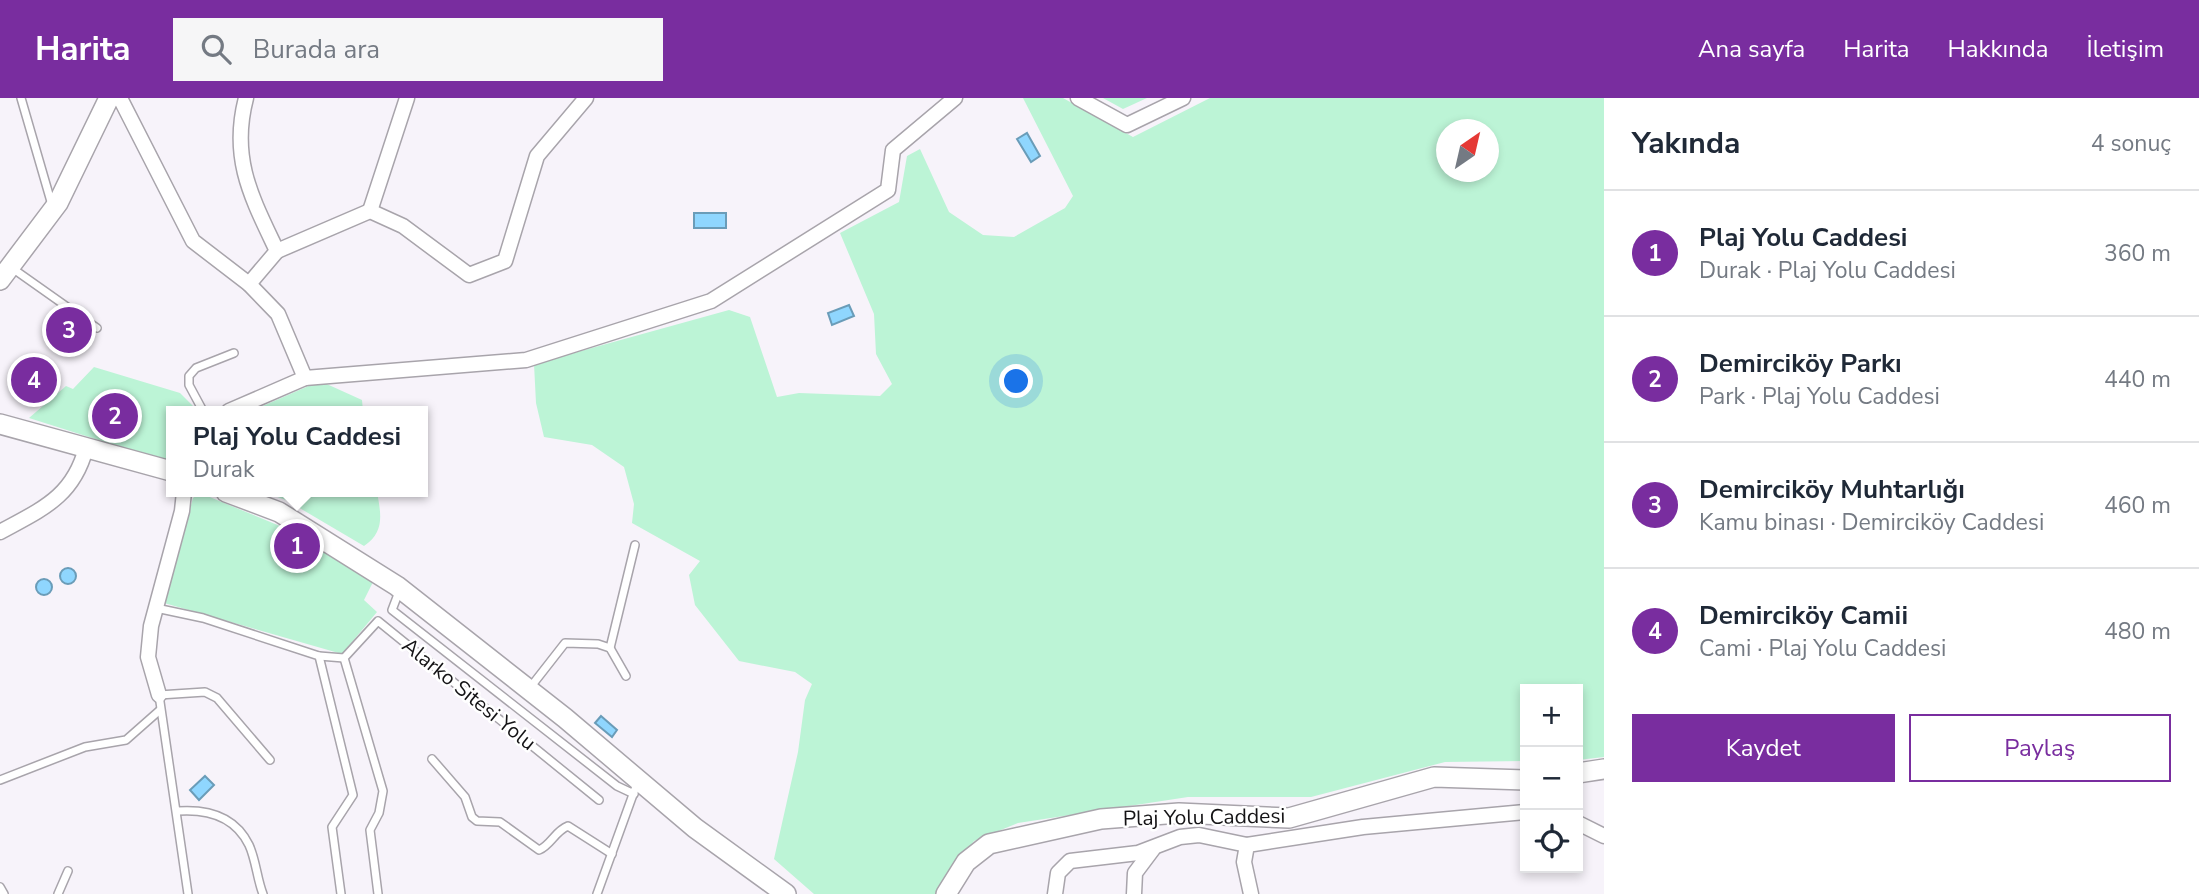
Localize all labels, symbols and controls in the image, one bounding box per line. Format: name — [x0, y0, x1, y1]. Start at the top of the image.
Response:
search box — [173, 18, 663, 81]
text: Harita — [35, 27, 131, 72]
icon: search — [197, 30, 235, 68]
text: Burada ara — [253, 32, 380, 67]
text: Ana sayfa — [1698, 33, 1805, 65]
text: Harita — [1843, 33, 1910, 65]
text: Hakkında — [1948, 33, 2048, 65]
text: İletişim — [2086, 33, 2164, 65]
north arrow — [1436, 119, 1499, 182]
text: Yakında — [1632, 123, 1740, 164]
text: 4 sonuç — [2091, 128, 2171, 159]
text: Plaj Yolu Caddesi — [1699, 220, 1908, 255]
text: 1 — [1648, 238, 1662, 269]
text: 360 m — [2104, 238, 2171, 269]
text: Durak · Plaj Yolu Caddesi — [1699, 255, 1956, 286]
pin: 3 — [46, 304, 92, 356]
text: Demirciköy Parkı — [1699, 346, 1902, 381]
pin: 4 — [11, 354, 57, 406]
your location — [999, 364, 1033, 398]
text: 2 — [1648, 364, 1662, 395]
text: 440 m — [2104, 364, 2171, 395]
text: Park · Plaj Yolu Caddesi — [1699, 381, 1940, 412]
pin: 2 — [92, 390, 138, 442]
popup — [166, 406, 428, 497]
text: Plaj Yolu Caddesi — [193, 419, 401, 454]
text: Durak — [193, 454, 255, 485]
text: Demirciköy Muhtarlığı — [1699, 472, 1965, 507]
text: 3 — [1648, 490, 1662, 521]
text: 460 m — [2104, 490, 2171, 521]
text: Kamu binası · Demirciköy Caddesi — [1699, 507, 2044, 538]
pin: 1 — [274, 520, 320, 572]
text: Demirciköy Camii — [1699, 598, 1908, 633]
text: 4 — [1648, 616, 1662, 647]
text: 480 m — [2104, 616, 2171, 647]
street label: Alarko Sitesi Yolu — [396, 631, 542, 757]
text: Cami · Plaj Yolu Caddesi — [1699, 633, 1946, 664]
map controls — [1520, 684, 1583, 873]
button: + — [1520, 684, 1583, 747]
button: Kaydet — [1632, 714, 1895, 782]
button: Paylaş — [1909, 714, 2171, 782]
button: − — [1520, 747, 1583, 810]
street label: Plaj Yolu Caddesi — [1123, 802, 1285, 832]
button: locate — [1520, 810, 1583, 873]

